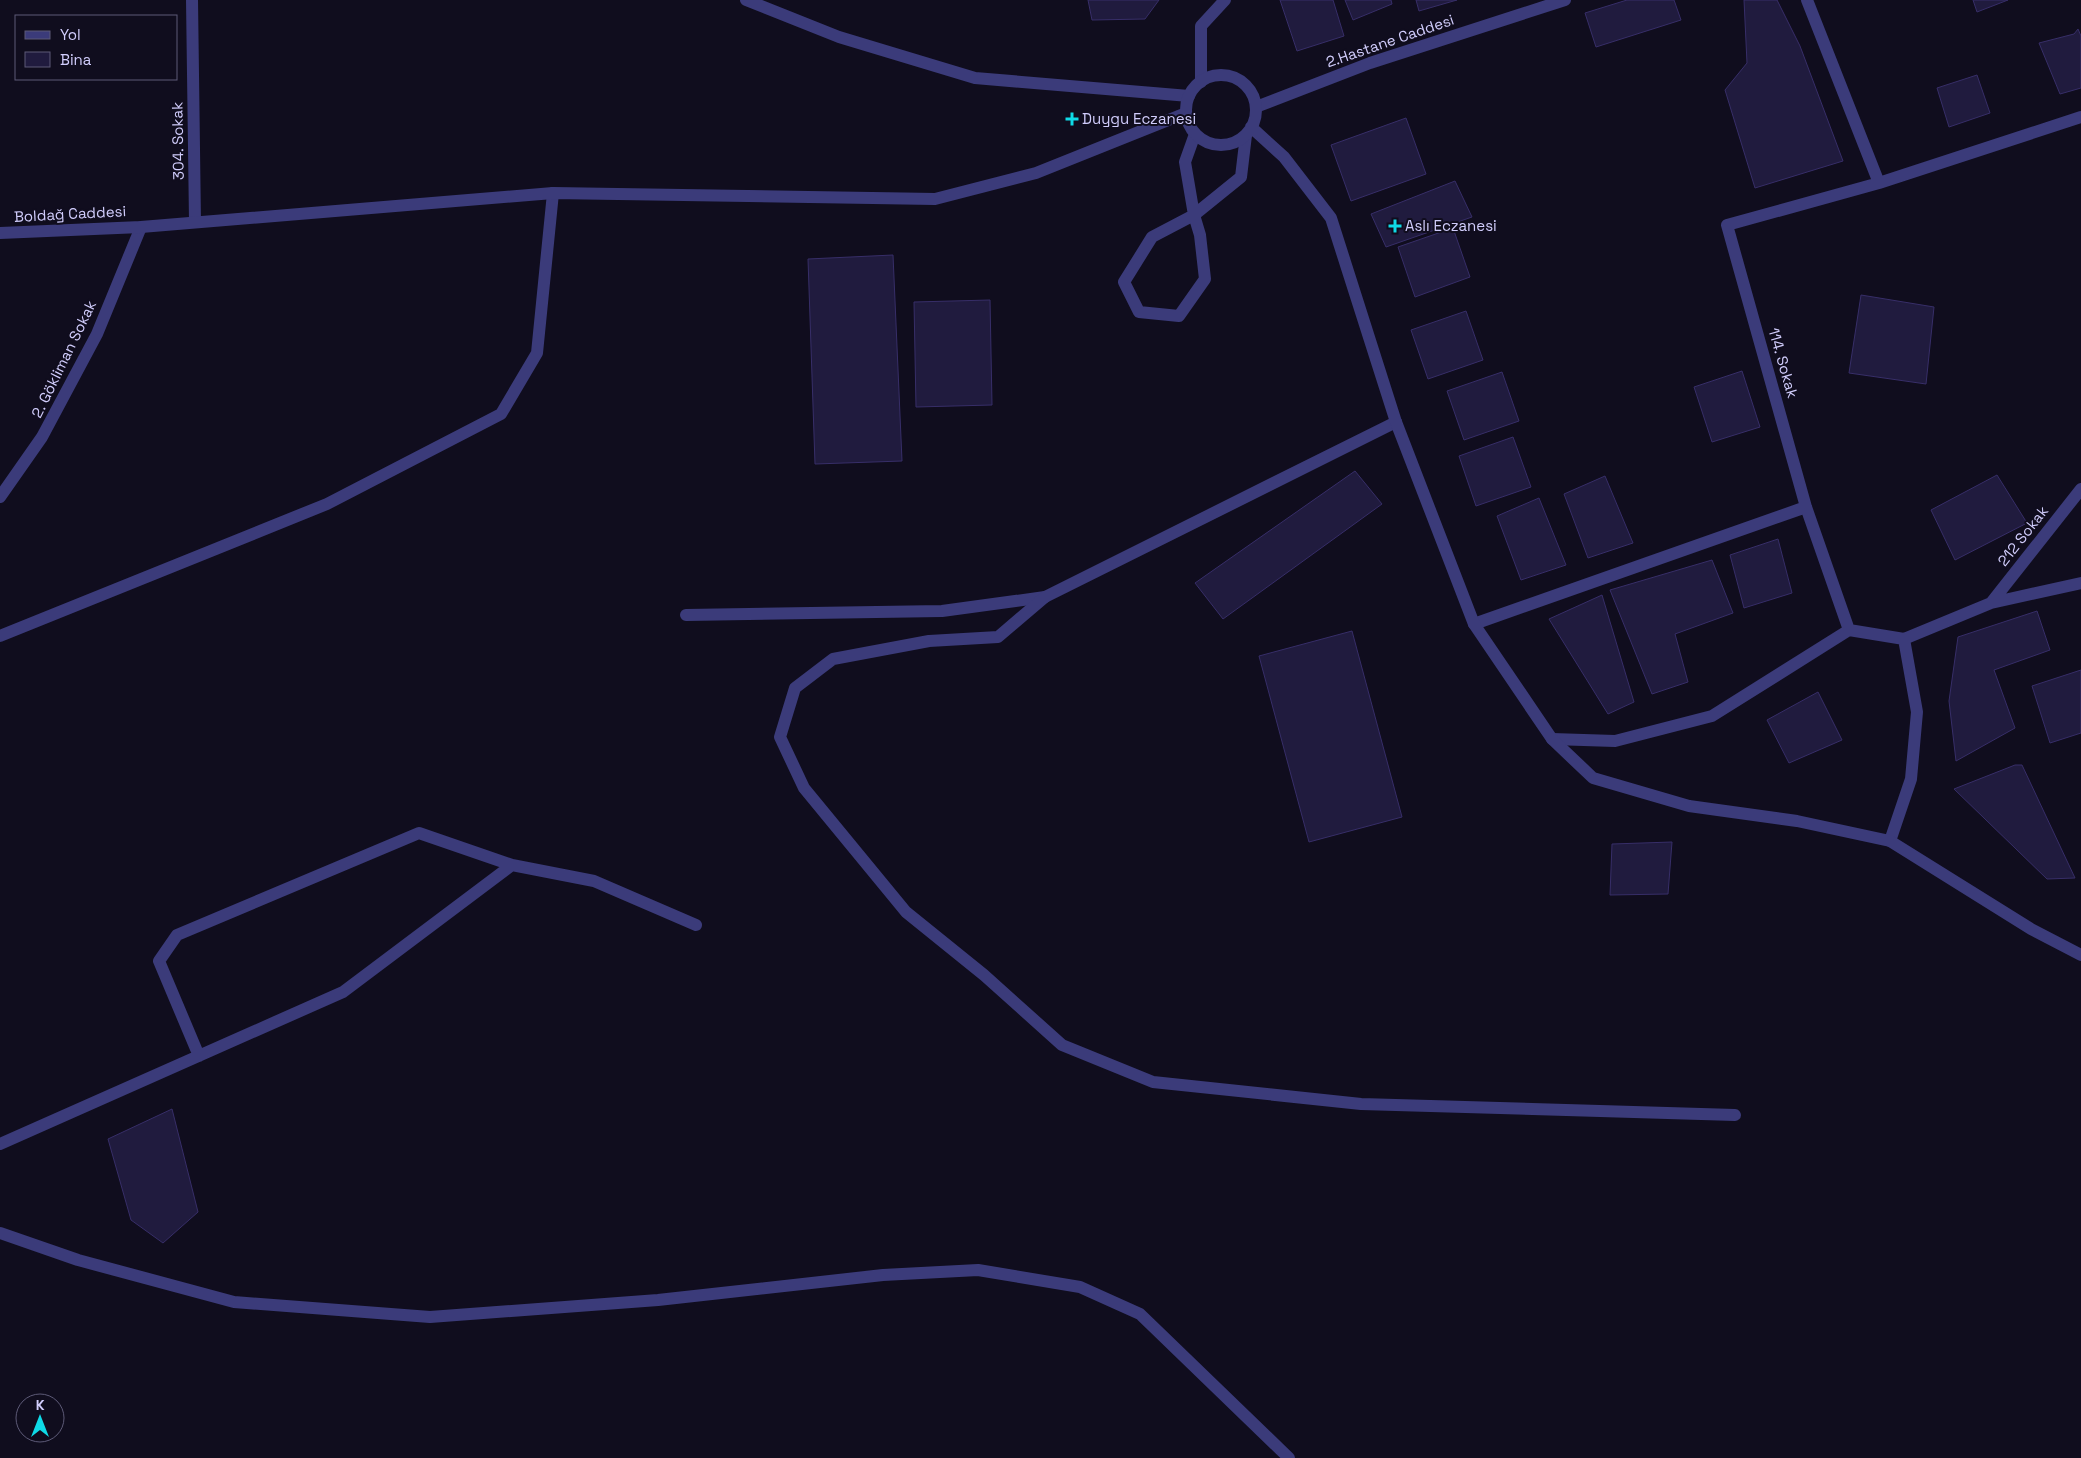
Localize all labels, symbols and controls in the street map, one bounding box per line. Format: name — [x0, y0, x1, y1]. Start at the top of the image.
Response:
street label: 2.Hastane Caddesi — [1323, 10, 1456, 71]
legend — [15, 15, 178, 80]
text: Yol — [60, 25, 81, 44]
text: Bina — [60, 50, 92, 69]
street label: 304. Sokak — [167, 102, 188, 180]
place label: Duygu Eczanesi — [1082, 109, 1196, 128]
marker: Duygu Eczanesi — [1066, 113, 1078, 125]
street label: Boldağ Caddesi — [13, 201, 127, 226]
place label: Aslı Eczanesi — [1405, 216, 1497, 235]
marker: Aslı Eczanesi — [1389, 220, 1401, 232]
street label: 2. Gökliman Sokak — [27, 297, 100, 421]
street label: 114. Sokak — [1764, 326, 1803, 400]
street label: 212 Sokak — [1993, 502, 2052, 570]
north arrow — [15, 1393, 65, 1443]
text: K — [36, 1396, 45, 1414]

